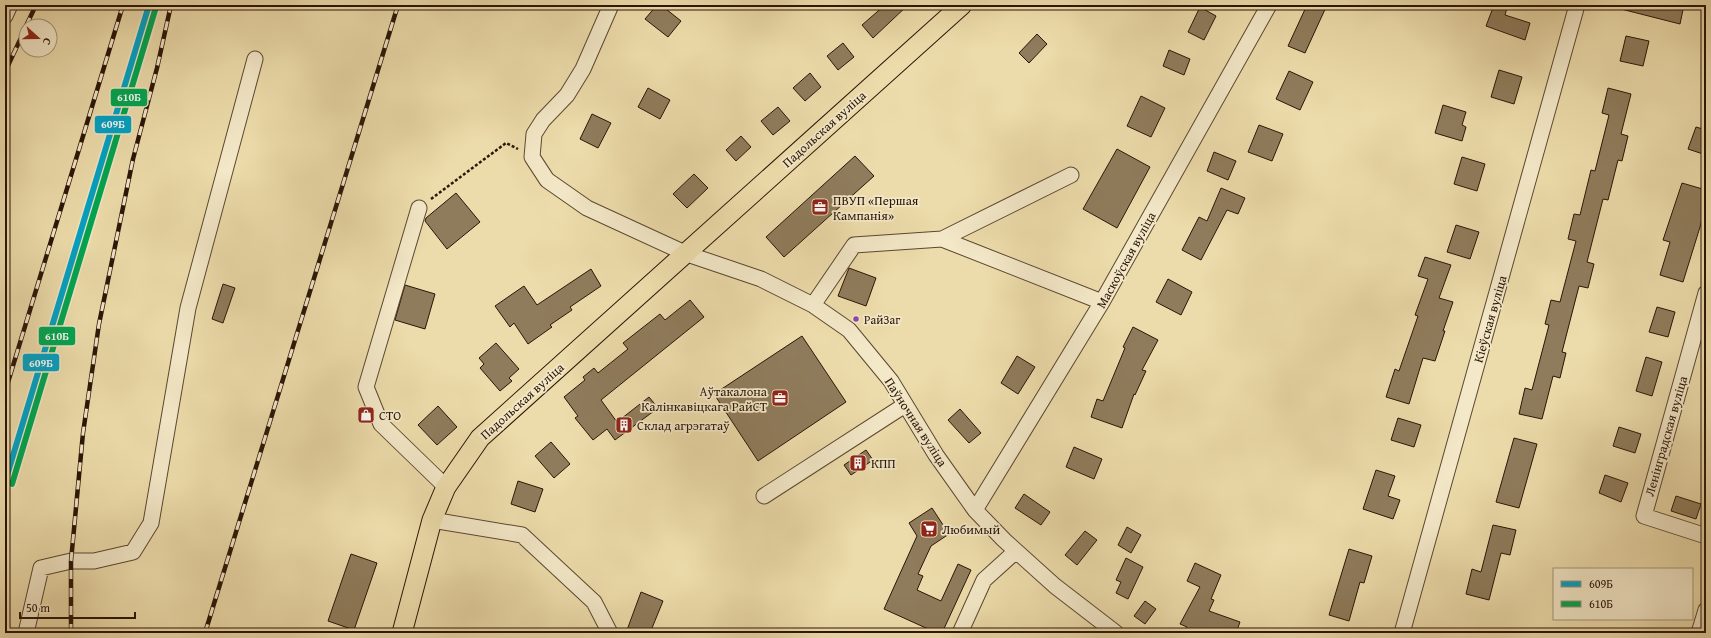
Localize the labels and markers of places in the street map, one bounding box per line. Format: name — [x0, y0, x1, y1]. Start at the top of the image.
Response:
place label: ПВУП «Першая Кампанія» — [833, 191, 919, 225]
office icon: ПВУП «Першая Кампанія» — [810, 197, 830, 217]
place label: РайЗаг — [864, 311, 900, 328]
marker: РайЗаг — [851, 314, 861, 324]
place label: Аўтакалона Калінкавіцкага РайСТ — [641, 382, 768, 416]
office icon: Аўтакалона Калінкавіцкага РайСТ — [770, 388, 790, 408]
shop icon: СТО — [356, 405, 376, 425]
place label: СТО — [379, 406, 401, 425]
building icon: Склад агрэгатаў — [614, 415, 634, 435]
place label: Склад агрэгатаў — [637, 416, 730, 435]
building icon: КПП — [848, 453, 868, 473]
place label: КПП — [871, 454, 896, 473]
supermarket icon: Любимый — [919, 519, 939, 539]
place label: Любимый — [942, 520, 1000, 539]

